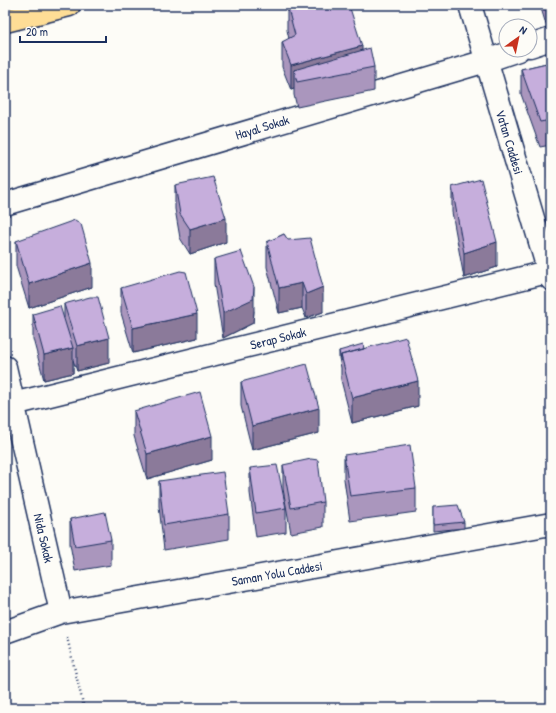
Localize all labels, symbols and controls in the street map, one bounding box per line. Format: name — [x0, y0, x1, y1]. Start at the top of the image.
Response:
scale bar — [20, 18, 106, 44]
north arrow — [498, 18, 538, 58]
text: N — [517, 22, 530, 37]
text: 20 m — [26, 23, 48, 40]
street label: Vatan Caddesi — [492, 108, 528, 176]
street label: Hayal Sokak — [233, 110, 292, 144]
street label: Serap Sokak — [248, 322, 308, 354]
street label: Nida Sokak — [30, 512, 59, 565]
street label: Saman Yolu Caddesi — [230, 556, 324, 590]

